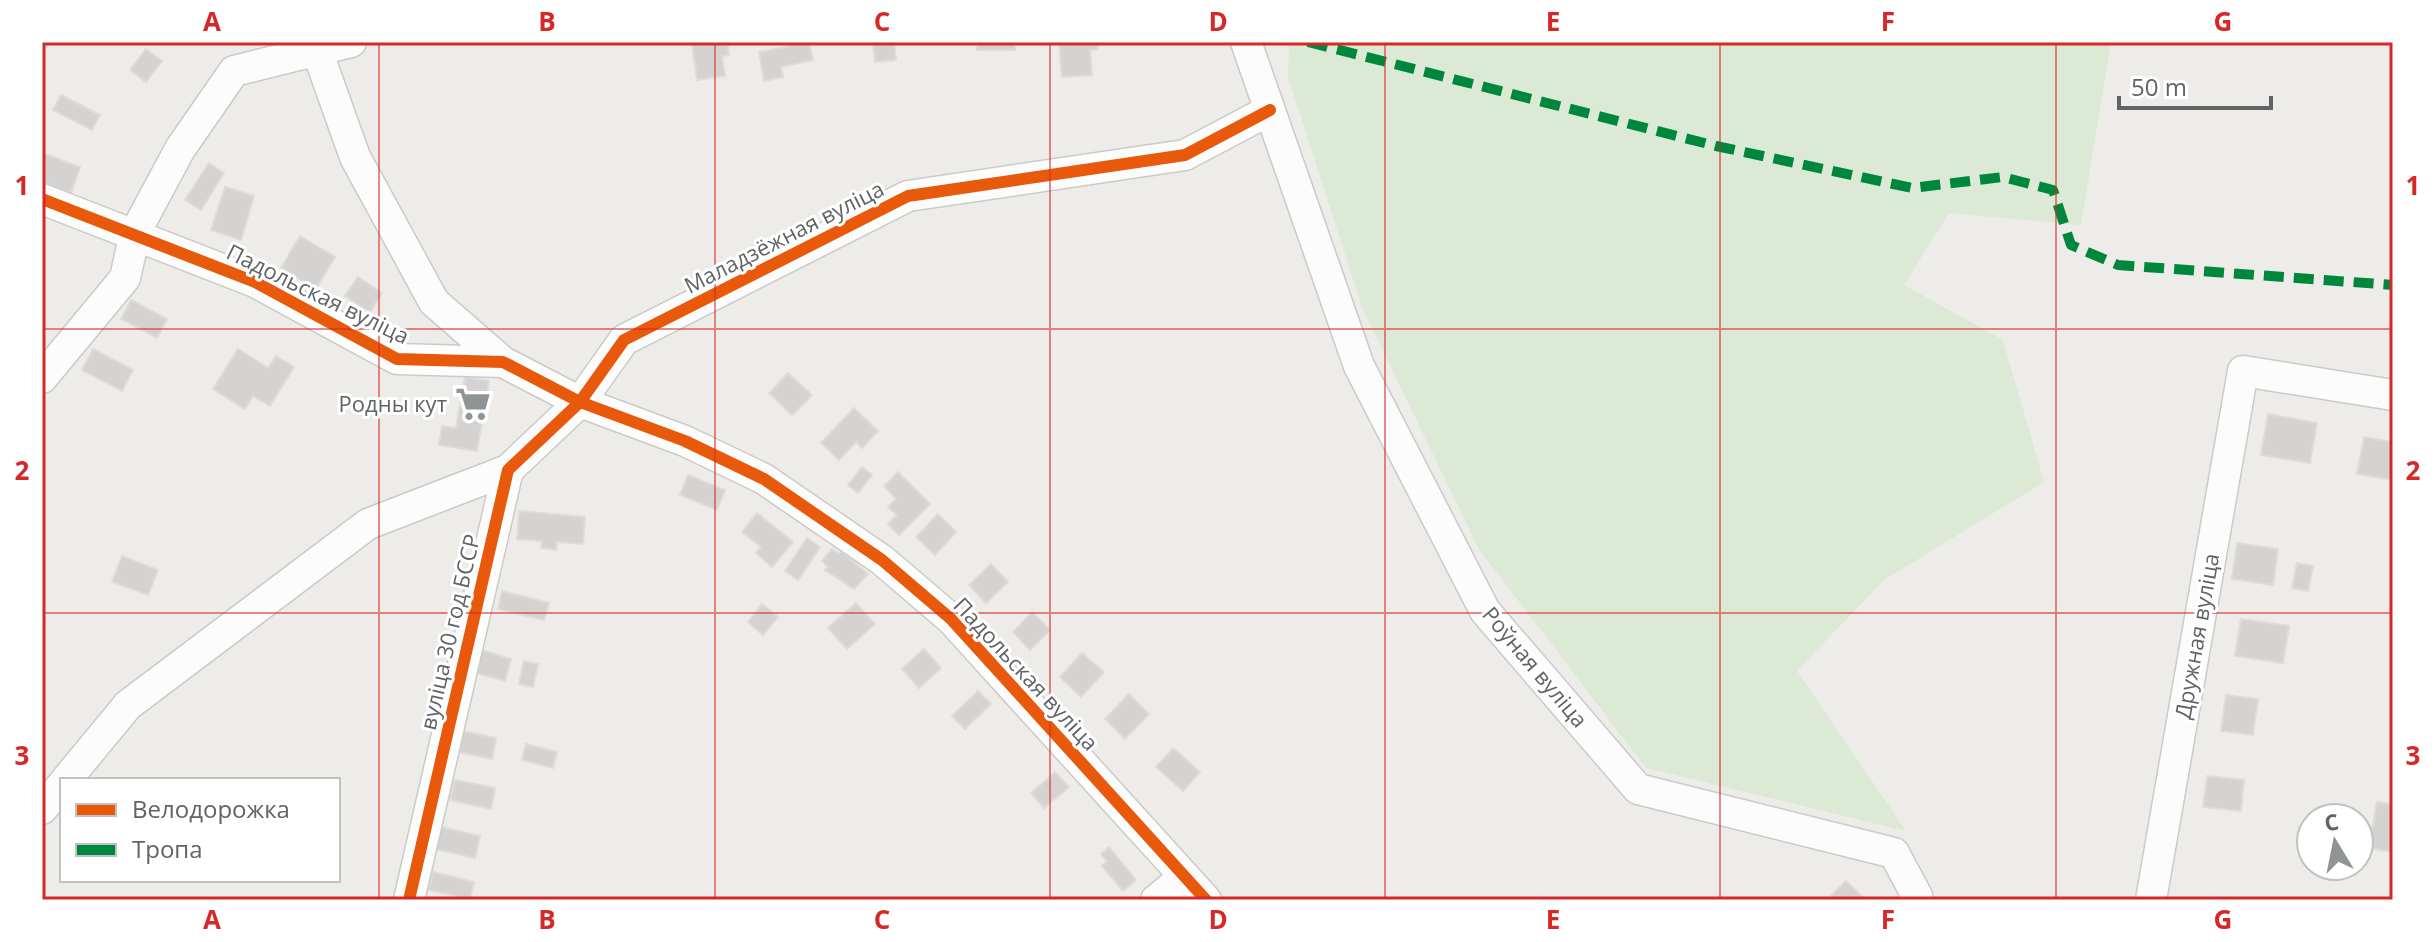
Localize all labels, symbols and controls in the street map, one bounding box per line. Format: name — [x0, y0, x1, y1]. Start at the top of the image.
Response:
text: A — [203, 3, 221, 39]
text: B — [538, 3, 556, 39]
text: C — [874, 3, 890, 39]
text: D — [1208, 3, 1228, 39]
text: E — [1546, 3, 1560, 39]
text: F — [1881, 3, 1895, 39]
text: G — [2214, 3, 2232, 39]
scale bar — [2119, 60, 2271, 110]
text: 50 m — [2131, 70, 2187, 103]
text: 1 — [15, 167, 29, 203]
text: 1 — [2406, 167, 2420, 203]
street label: Маладзёжная вуліца — [679, 173, 889, 300]
street label: Падольская вуліца — [222, 236, 415, 350]
supermarket icon: Родны кут — [454, 385, 492, 423]
place label: Родны кут — [339, 388, 447, 418]
text: 2 — [15, 452, 30, 488]
text: 2 — [2406, 452, 2421, 488]
street label: вуліца 30 год БССР — [412, 531, 486, 733]
street label: Дружная вуліца — [2167, 551, 2225, 721]
street label: Падольская вуліца — [948, 590, 1106, 757]
street label: Роўная вуліца — [1476, 600, 1595, 733]
text: 3 — [15, 737, 29, 773]
text: 3 — [2406, 737, 2420, 773]
legend — [60, 778, 340, 882]
text: Велодорожка — [132, 792, 290, 825]
north arrow — [2295, 802, 2375, 882]
text: С — [2322, 805, 2341, 837]
text: Тропа — [132, 832, 203, 865]
text: A — [203, 901, 221, 937]
text: B — [538, 901, 556, 937]
text: C — [874, 901, 890, 937]
text: D — [1208, 901, 1228, 937]
text: E — [1546, 901, 1560, 937]
text: F — [1881, 901, 1895, 937]
text: G — [2214, 901, 2232, 937]

